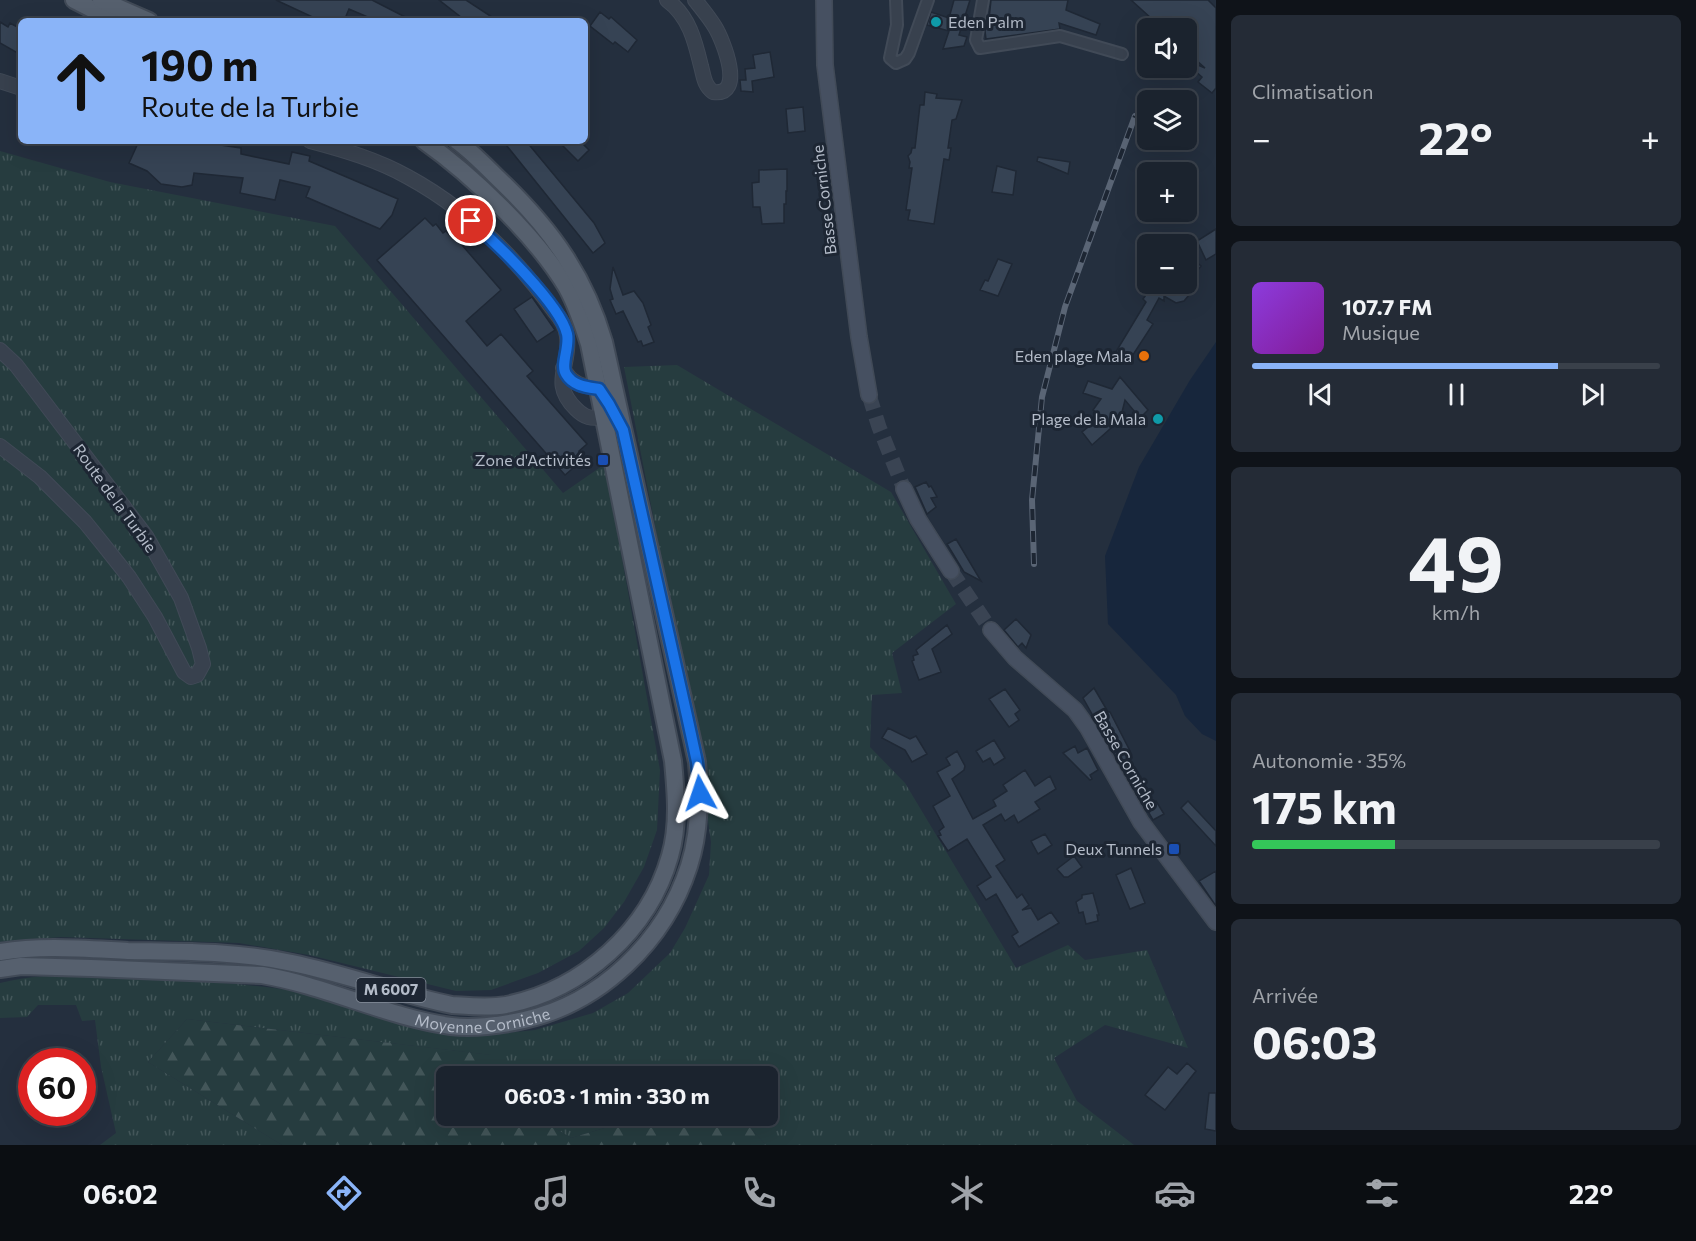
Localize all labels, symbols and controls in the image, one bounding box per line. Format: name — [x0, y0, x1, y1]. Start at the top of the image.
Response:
place label: Eden Palm — [948, 12, 1024, 31]
marker: Eden Palm — [929, 15, 943, 29]
map controls — [1137, 18, 1197, 294]
button: sound — [1137, 18, 1197, 78]
text: 190 m — [141, 38, 259, 90]
icon: ahead — [42, 42, 120, 120]
text: Climatisation — [1252, 79, 1373, 103]
text: Route de la Turbie — [141, 90, 359, 123]
button: layers — [1137, 90, 1197, 150]
text: 22° — [1419, 109, 1493, 164]
text: − — [1252, 117, 1271, 158]
text: + — [1641, 117, 1660, 158]
street label: Basse Corniche — [807, 144, 840, 256]
button: + — [1137, 162, 1197, 222]
pin — [445, 195, 496, 246]
icon: arrive — [454, 204, 487, 237]
button: − — [1137, 234, 1197, 294]
text: 107.7 FM — [1342, 293, 1433, 320]
text: Musique — [1342, 320, 1420, 344]
place label: Eden plage Mala — [1015, 346, 1132, 365]
marker: Eden plage Mala — [1137, 349, 1151, 363]
icon: previous — [1304, 378, 1337, 411]
icon: pause — [1440, 378, 1473, 411]
icon: next — [1576, 378, 1609, 411]
place label: Plage de la Mala — [1031, 409, 1146, 428]
marker: Plage de la Mala — [1151, 412, 1165, 426]
street label: Route de la Turbie — [70, 440, 161, 556]
place label: Zone d'Activités — [475, 450, 591, 469]
marker: Zone d'Activités — [596, 453, 610, 467]
text: 49 — [1408, 513, 1504, 608]
text: km/h — [1432, 600, 1480, 624]
street label: Basse Corniche — [1091, 707, 1162, 812]
text: Autonomie · 35% — [1252, 748, 1406, 772]
position arrow — [668, 761, 732, 825]
text: 175 km — [1252, 778, 1397, 833]
place label: Deux Tunnels — [1065, 839, 1162, 858]
marker: Deux Tunnels — [1167, 842, 1181, 856]
road number: M 6007 — [356, 978, 426, 1002]
text: Arrivée — [1252, 983, 1318, 1007]
street label: Moyenne Corniche — [413, 1003, 552, 1036]
text: 06:03 — [1252, 1013, 1377, 1068]
speed limit sign: 60 — [18, 1048, 96, 1126]
text: 06:03 · 1 min · 330 m — [504, 1082, 710, 1109]
icon: directions — [323, 1172, 365, 1214]
icon: music — [531, 1172, 573, 1214]
icon: phone — [738, 1172, 780, 1214]
icon: climate — [946, 1172, 988, 1214]
icon: car — [1154, 1172, 1196, 1214]
icon: filters — [1361, 1172, 1403, 1214]
text: 06:02 — [83, 1177, 158, 1210]
text: 22° — [1569, 1177, 1613, 1210]

